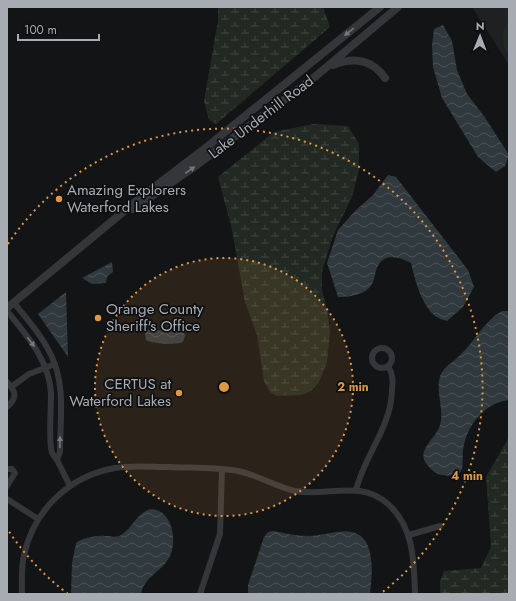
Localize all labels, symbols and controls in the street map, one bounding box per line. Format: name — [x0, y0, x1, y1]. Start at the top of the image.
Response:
scale bar — [18, 16, 99, 42]
north arrow — [460, 16, 500, 56]
text: N — [476, 18, 485, 34]
text: 100 m — [24, 21, 57, 39]
one-way arrow — [344, 27, 355, 36]
street label: Lake Underhill Road — [204, 70, 318, 164]
one-way arrow — [185, 166, 196, 174]
place label: Amazing Explorers Waterford Lakes — [67, 179, 186, 218]
marker: Amazing Explorers Waterford Lakes — [54, 194, 64, 204]
place label: Orange County Sheriff's Office — [106, 298, 204, 337]
marker: Orange County Sheriff's Office — [93, 313, 103, 323]
one-way arrow — [27, 336, 35, 347]
place label: CERTUS at Waterford Lakes — [69, 373, 171, 412]
text: 2 min — [337, 378, 369, 396]
centre of rings — [217, 380, 231, 394]
marker: CERTUS at Waterford Lakes — [174, 388, 184, 398]
one-way arrow — [57, 435, 63, 448]
text: 4 min — [451, 467, 483, 485]

